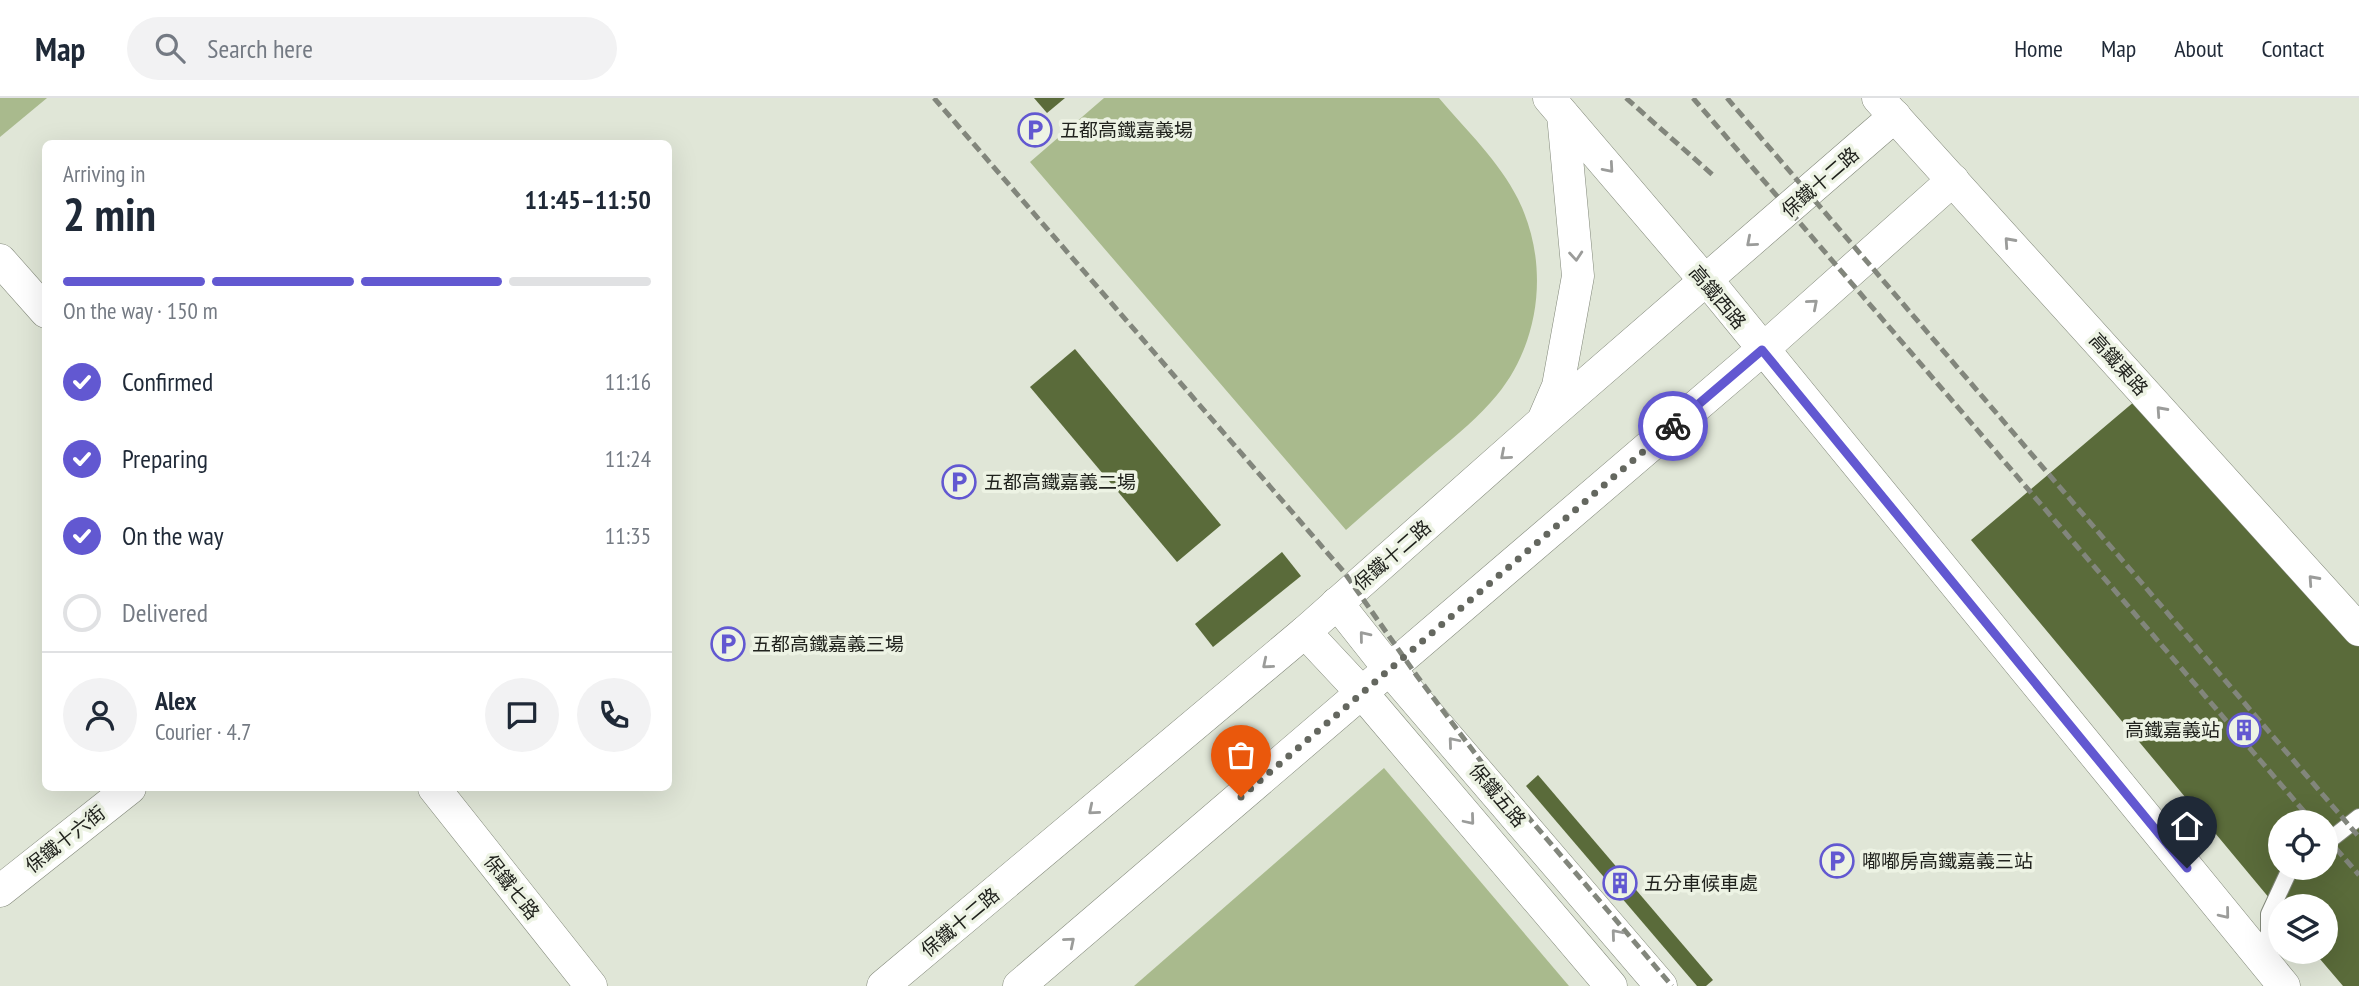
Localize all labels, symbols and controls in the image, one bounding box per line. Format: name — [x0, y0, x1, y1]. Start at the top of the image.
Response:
search box — [127, 17, 617, 80]
text: Map — [35, 27, 85, 70]
icon: search — [151, 29, 189, 67]
text: Search here — [207, 32, 313, 65]
text: Home — [2014, 33, 2063, 64]
text: Map — [2101, 33, 2136, 64]
text: About — [2174, 33, 2223, 64]
text: Contact — [2261, 33, 2324, 64]
parking icon: 五都高鐵嘉義場 — [1016, 111, 1054, 149]
place label: 五都高鐵嘉義場 — [1060, 118, 1193, 142]
street label: 保鐵十二路 — [1776, 142, 1864, 222]
text: Arriving in — [63, 159, 145, 188]
one-way arrow — [1601, 160, 1613, 173]
text: 11:45–11:50 — [524, 183, 651, 216]
text: 2 min — [63, 184, 156, 244]
one-way arrow — [1747, 234, 1760, 246]
one-way arrow — [2005, 237, 2017, 250]
one-way arrow — [1568, 251, 1583, 262]
street label: 高鐵西路 — [1684, 260, 1752, 334]
text: On the way · 150 m — [63, 296, 218, 325]
one-way arrow — [1805, 300, 1818, 313]
street label: 高鐵東路 — [2085, 328, 2153, 400]
icon: check — [63, 363, 101, 401]
text: Confirmed — [122, 365, 213, 398]
text: 11:16 — [605, 367, 651, 396]
courier — [1638, 391, 1708, 461]
one-way arrow — [2157, 406, 2169, 419]
icon: bike — [1654, 407, 1692, 445]
icon: check — [63, 440, 101, 478]
text: Preparing — [122, 442, 208, 475]
text: 11:24 — [605, 444, 651, 473]
one-way arrow — [1500, 447, 1513, 459]
parking icon: 五都高鐵嘉義二場 — [940, 463, 978, 501]
place label: 五都高鐵嘉義二場 — [984, 470, 1136, 494]
street label: 保鐵十二路 — [1348, 515, 1436, 595]
icon: check — [63, 517, 101, 555]
text: On the way — [122, 519, 224, 552]
text: 11:35 — [605, 521, 651, 550]
one-way arrow — [2309, 575, 2322, 588]
text: Delivered — [122, 596, 208, 629]
parking icon: 五都高鐵嘉義三場 — [709, 625, 747, 663]
place label: 五都高鐵嘉義三場 — [752, 632, 904, 656]
one-way arrow — [1359, 632, 1372, 644]
one-way arrow — [1263, 656, 1276, 668]
button: person — [63, 678, 137, 752]
button: chat — [485, 678, 559, 752]
button: phone — [577, 678, 651, 752]
text: Alex — [155, 684, 196, 717]
building icon: 高鐵嘉義站 — [2225, 711, 2263, 749]
text: Courier · 4.7 — [155, 717, 251, 746]
place label: 高鐵嘉義站 — [2125, 718, 2220, 742]
pin — [1211, 725, 1271, 797]
icon: bag — [1222, 736, 1260, 774]
one-way arrow — [1449, 738, 1461, 751]
street label: 保鐵五路 — [1464, 758, 1532, 832]
pin — [2157, 796, 2217, 868]
street label: 保鐵十六街 — [20, 800, 110, 878]
one-way arrow — [1088, 802, 1101, 814]
icon: home — [2168, 807, 2206, 845]
map controls — [2268, 810, 2338, 964]
button: locate — [2268, 810, 2338, 880]
one-way arrow — [1462, 812, 1474, 825]
parking icon: 嘟嘟房高鐵嘉義三站 — [1818, 842, 1856, 880]
place label: 嘟嘟房高鐵嘉義三站 — [1862, 849, 2033, 873]
street label: 保鐵七路 — [479, 850, 545, 924]
building icon: 五分車候車處 — [1601, 864, 1639, 902]
place label: 五分車候車處 — [1644, 871, 1758, 895]
street label: 保鐵十二路 — [916, 882, 1004, 962]
button: layers — [2268, 894, 2338, 964]
one-way arrow — [2217, 905, 2229, 918]
one-way arrow — [1612, 929, 1624, 942]
one-way arrow — [1062, 938, 1075, 950]

